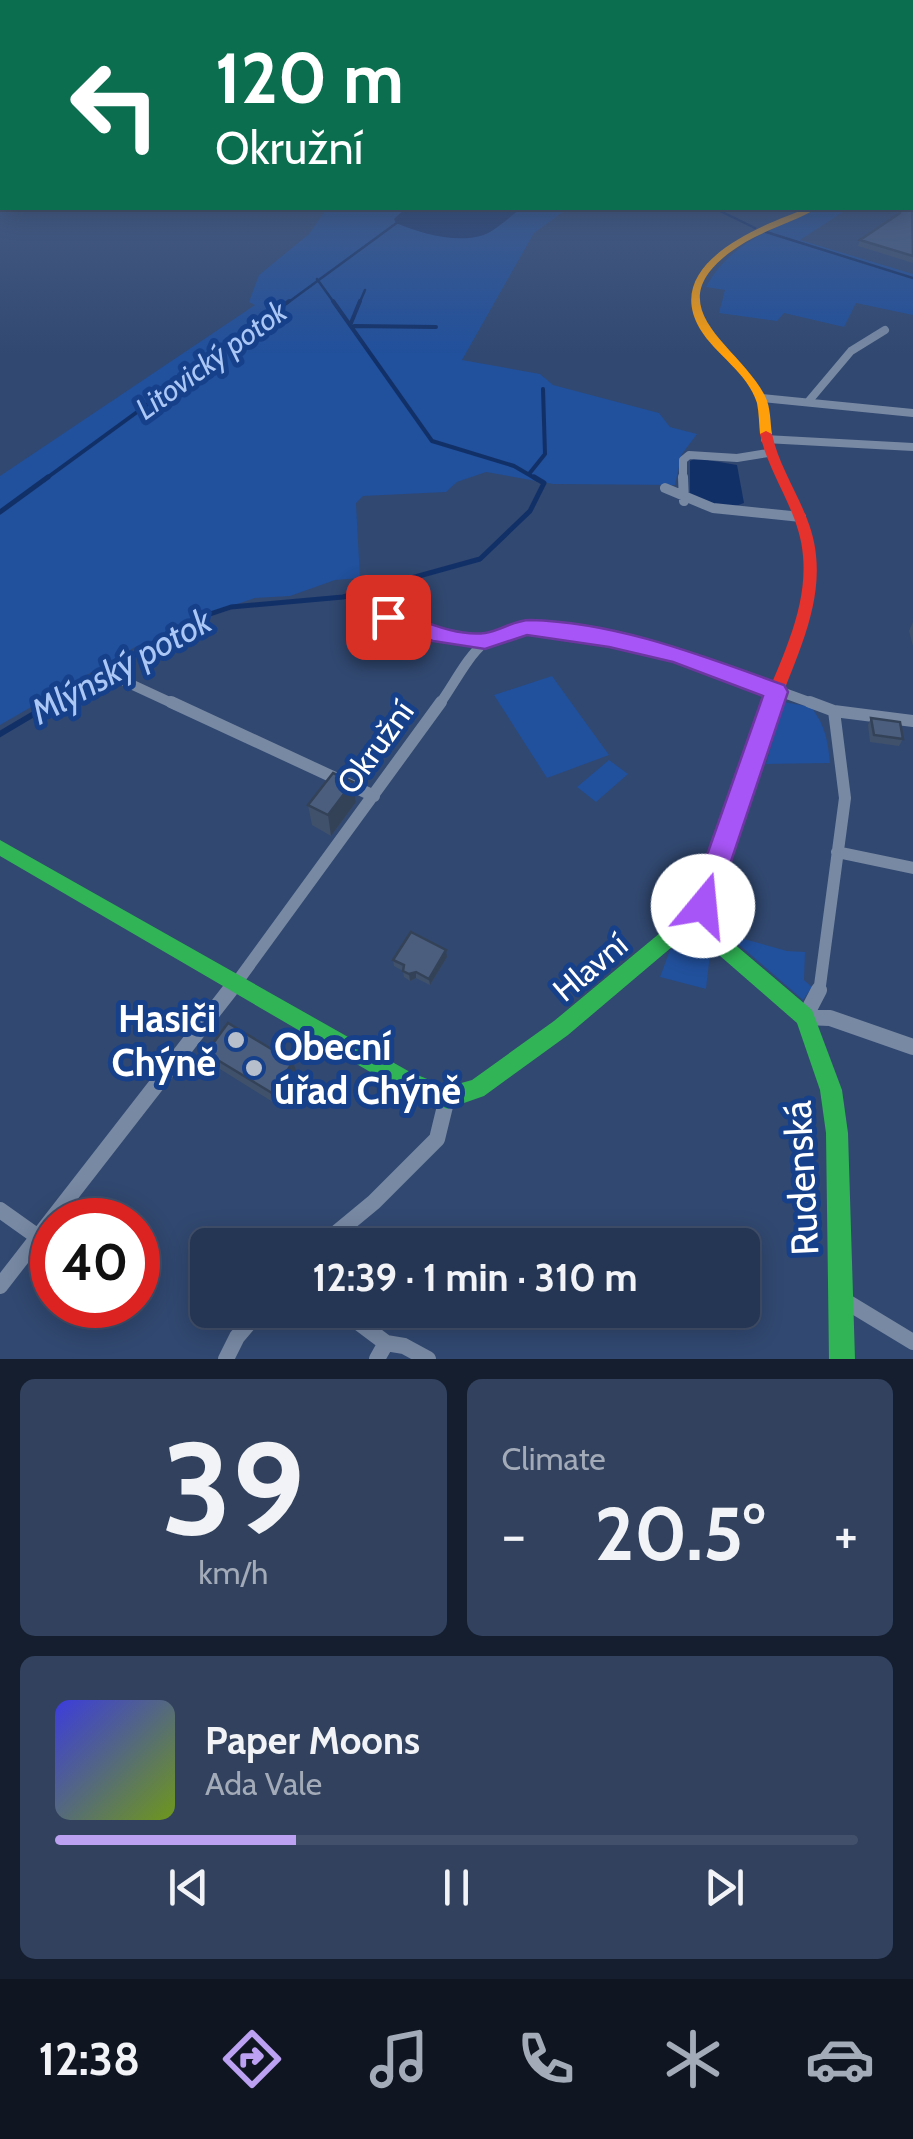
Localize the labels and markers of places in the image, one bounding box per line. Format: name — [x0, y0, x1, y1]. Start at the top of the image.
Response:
pin — [346, 575, 431, 660]
place label: Hasiči Chýně — [112, 995, 216, 1086]
place label: Obecní úřad Chýně — [274, 1023, 461, 1114]
marker: Hasiči Chýně — [225, 1029, 247, 1051]
marker: Obecní úřad Chýně — [243, 1057, 265, 1079]

